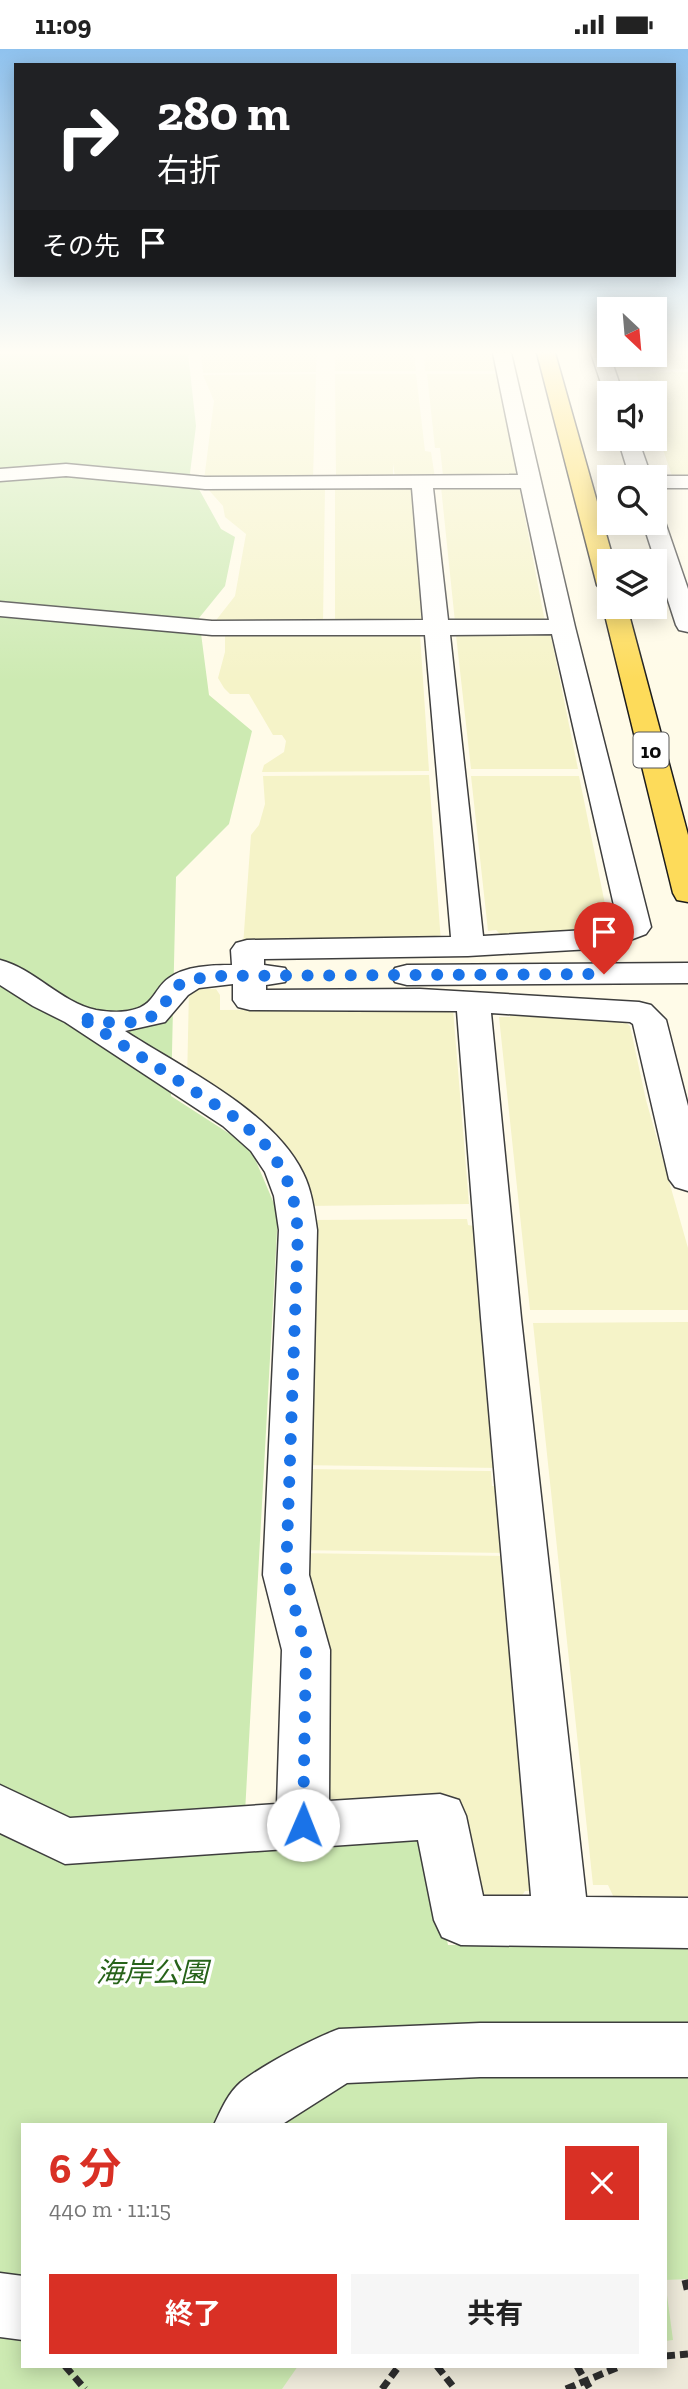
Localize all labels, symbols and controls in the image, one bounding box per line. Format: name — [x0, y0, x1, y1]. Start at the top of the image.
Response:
text: 11:09 — [35, 9, 91, 41]
text: 280 m — [157, 84, 290, 143]
icon: right — [42, 91, 133, 182]
text: 右折 — [157, 151, 221, 189]
icon: arrive — [134, 224, 172, 262]
text: その先 — [42, 230, 120, 262]
north arrow — [597, 297, 667, 367]
map controls — [597, 297, 667, 619]
button: sound — [597, 381, 667, 451]
button: search — [597, 465, 667, 535]
button: layers — [597, 549, 667, 619]
road number: 10 — [634, 733, 668, 767]
pin — [574, 902, 634, 974]
icon: arrive — [585, 913, 623, 951]
position arrow — [266, 1788, 340, 1862]
park label: 海岸公園 — [96, 1956, 212, 1989]
text: 6 分 — [49, 2143, 121, 2194]
button: close — [565, 2146, 639, 2220]
text: 440 m · 11:15 — [49, 2195, 171, 2223]
button: 終了 — [49, 2274, 337, 2354]
button: 共有 — [351, 2274, 639, 2354]

